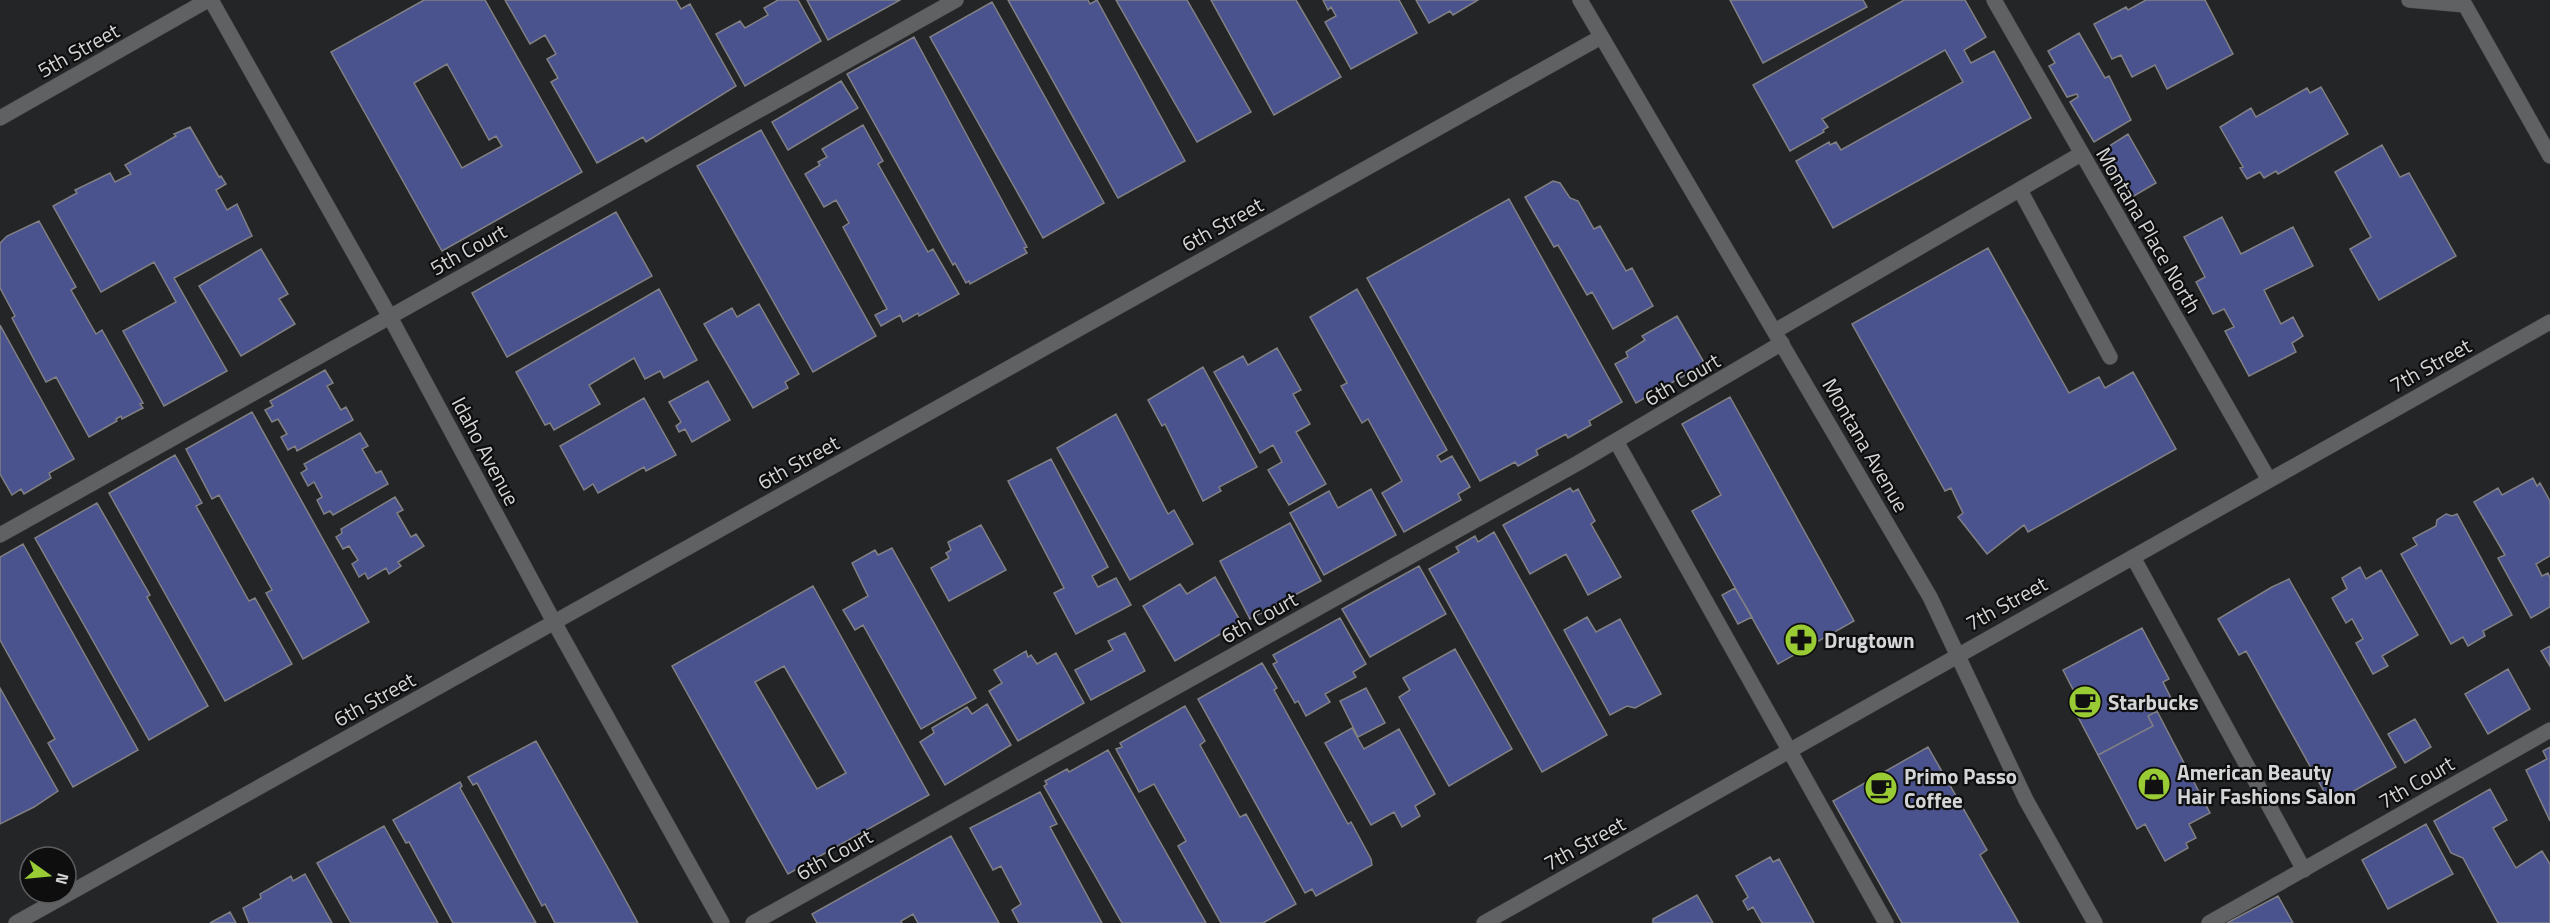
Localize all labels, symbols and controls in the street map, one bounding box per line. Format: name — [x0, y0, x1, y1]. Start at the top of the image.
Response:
street label: 5th Street — [31, 14, 125, 86]
street label: Montana Place North — [2088, 141, 2210, 319]
street label: 6th Street — [1175, 188, 1269, 260]
street label: 5th Court — [424, 215, 513, 283]
street label: 7th Street — [2383, 329, 2477, 401]
street label: 6th Court — [1638, 344, 1727, 414]
street label: Montana Avenue — [1815, 372, 1917, 518]
street label: Idaho Avenue — [444, 391, 528, 511]
street label: 6th Street — [751, 426, 845, 498]
street label: 7th Street — [1959, 567, 2053, 639]
street label: 6th Court — [1215, 583, 1304, 651]
pharmacy icon: Drugtown — [1783, 622, 1819, 658]
place label: Drugtown — [1824, 624, 1915, 656]
street label: 6th Street — [327, 663, 421, 735]
cafe icon: Starbucks — [2067, 684, 2103, 720]
place label: Starbucks — [2108, 686, 2199, 718]
street label: 7th Court — [2372, 747, 2461, 817]
place label: American Beauty Hair Fashions Salon — [2177, 756, 2356, 812]
place label: Primo Passo Coffee — [1904, 760, 2017, 816]
shop icon: American Beauty Hair Fashions Salon — [2136, 766, 2172, 802]
cafe icon: Primo Passo Coffee — [1863, 770, 1899, 806]
street label: 7th Street — [1537, 807, 1631, 879]
street label: 6th Court — [790, 820, 879, 888]
north arrow — [18, 845, 78, 905]
text: N — [49, 870, 76, 887]

